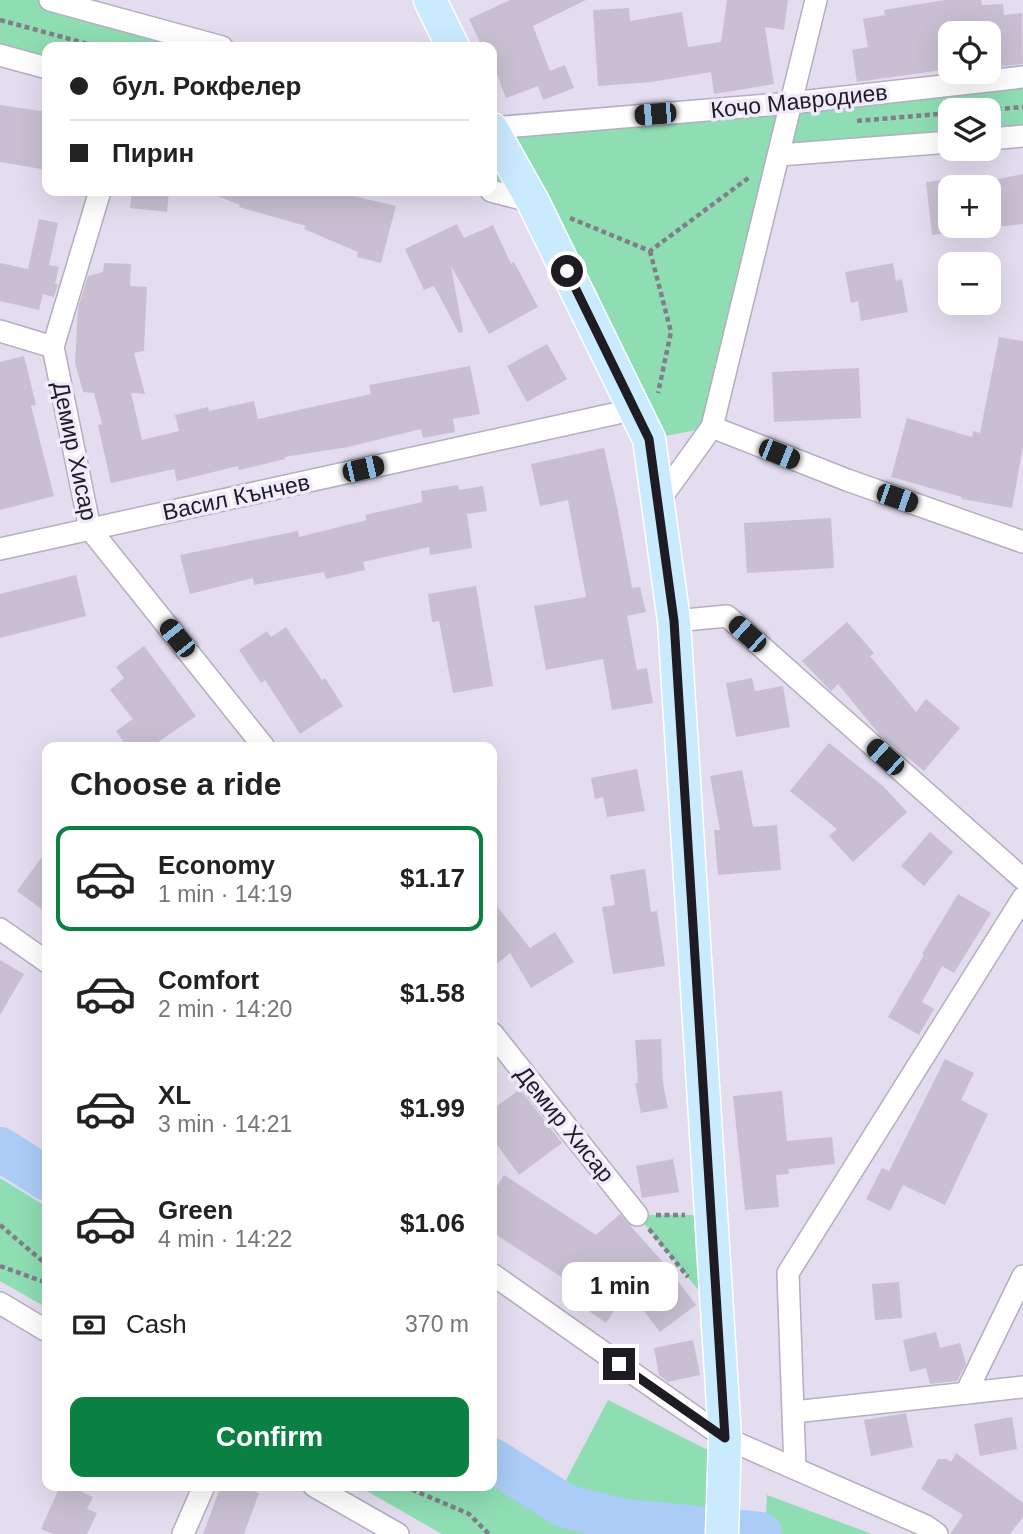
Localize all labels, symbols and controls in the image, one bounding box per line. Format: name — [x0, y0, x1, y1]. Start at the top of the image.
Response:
map controls — [938, 21, 1001, 315]
button: locate — [938, 21, 1001, 84]
text: бул. Рокфелер — [112, 71, 301, 101]
street label: Кочо Мавродиев — [709, 79, 889, 123]
button: layers — [938, 98, 1001, 161]
car — [634, 102, 677, 126]
text: Пирин — [112, 138, 194, 168]
button: + — [938, 175, 1001, 238]
button: − — [938, 252, 1001, 315]
route start — [551, 255, 583, 287]
street label: Демир Хисар — [48, 379, 102, 523]
car — [756, 436, 803, 472]
car — [341, 454, 386, 484]
street label: Васил Кънчев — [160, 469, 312, 525]
car — [874, 481, 921, 515]
car — [725, 612, 770, 656]
car — [156, 615, 199, 661]
car — [863, 735, 908, 779]
text: Choose a ride — [70, 766, 282, 802]
icon: car — [74, 847, 137, 910]
text: Economy — [158, 850, 275, 880]
text: $1.17 — [400, 863, 465, 893]
text: 1 min · 14:19 — [158, 881, 292, 907]
icon: car — [74, 962, 137, 1025]
text: Comfort — [158, 965, 259, 995]
text: $1.58 — [400, 978, 465, 1008]
text: 2 min · 14:20 — [158, 996, 292, 1022]
street label: Демир Хисар — [510, 1061, 620, 1187]
icon: car — [74, 1077, 137, 1140]
text: XL — [158, 1080, 191, 1110]
text: $1.99 — [400, 1093, 465, 1123]
text: 3 min · 14:21 — [158, 1111, 292, 1137]
icon: car — [74, 1192, 137, 1255]
text: Green — [158, 1195, 233, 1225]
text: $1.06 — [400, 1208, 465, 1238]
text: 4 min · 14:22 — [158, 1226, 292, 1252]
callout: 1 min — [561, 1262, 677, 1312]
text: 1 min — [590, 1273, 650, 1299]
icon: cash — [70, 1306, 108, 1344]
text: Cash — [126, 1309, 187, 1339]
text: 370 m — [405, 1311, 469, 1337]
route end — [603, 1348, 635, 1380]
button: Confirm — [70, 1397, 469, 1477]

